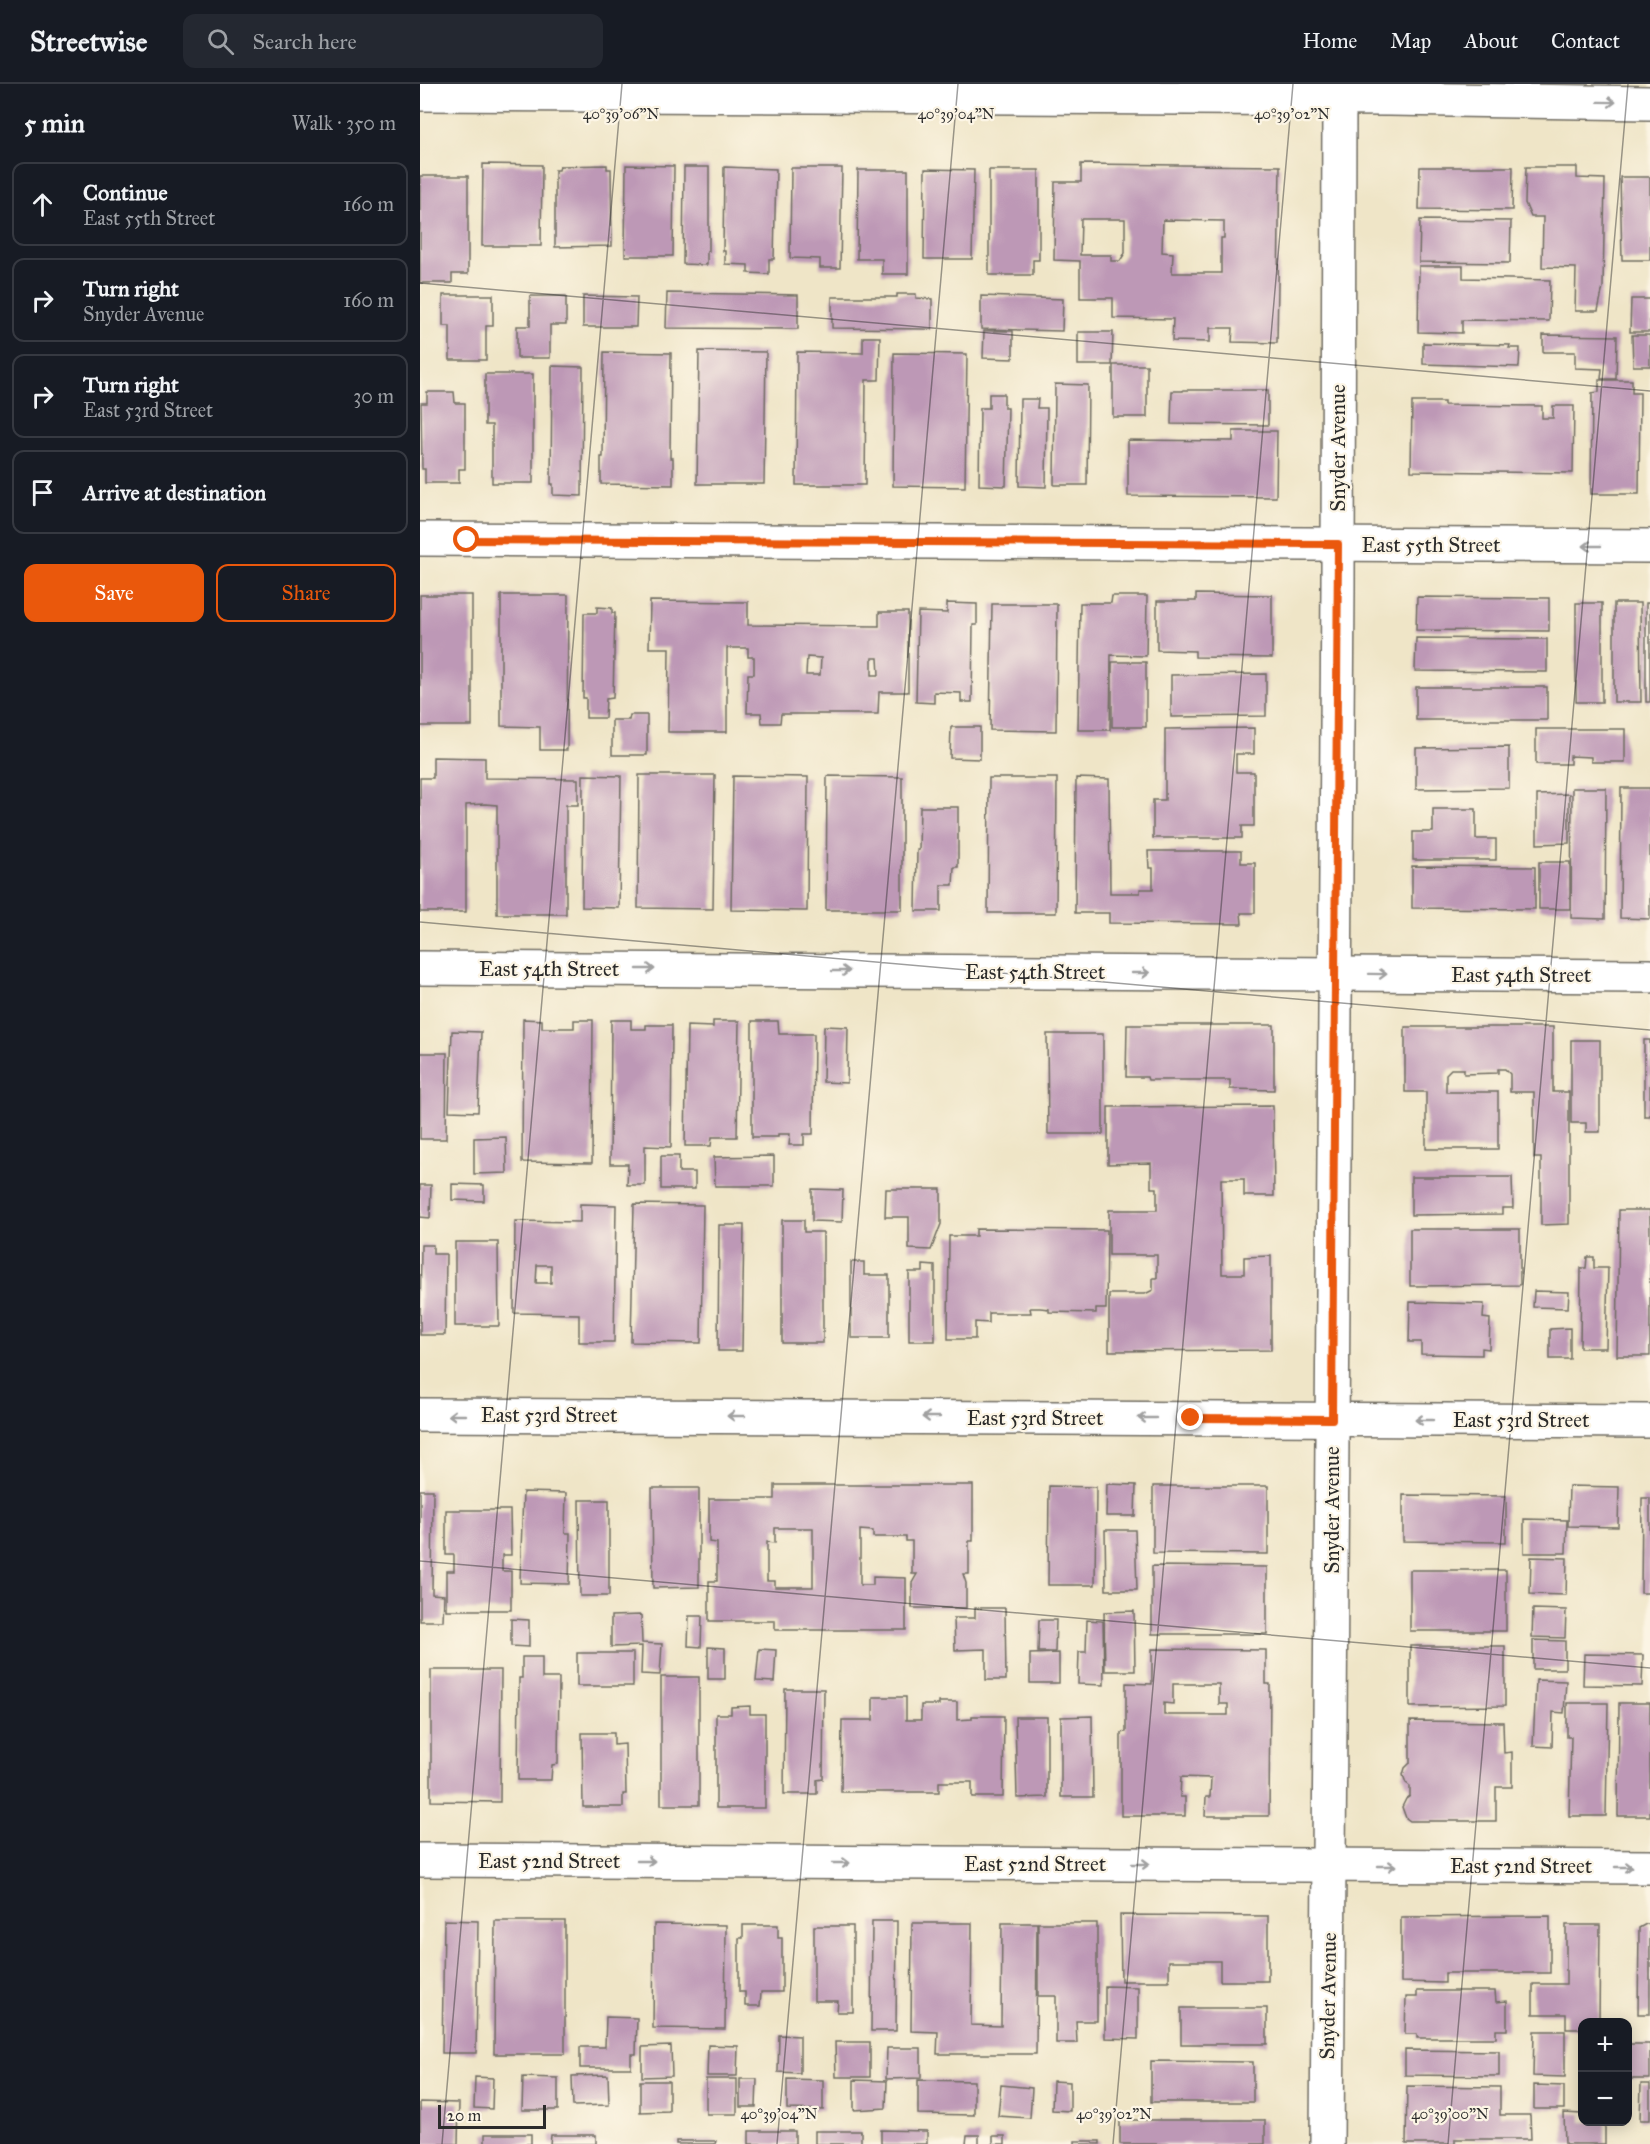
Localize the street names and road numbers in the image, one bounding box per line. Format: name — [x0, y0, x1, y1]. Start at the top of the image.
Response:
street label: Snyder Avenue — [1325, 384, 1351, 512]
street label: East 55th Street — [1362, 532, 1501, 558]
street label: East 54th Street — [479, 956, 620, 982]
street label: East 54th Street — [965, 959, 1106, 985]
street label: East 54th Street — [1451, 962, 1592, 988]
street label: East 53rd Street — [481, 1402, 618, 1428]
street label: East 53rd Street — [967, 1405, 1104, 1431]
street label: East 53rd Street — [1453, 1407, 1590, 1433]
street label: Snyder Avenue — [1319, 1446, 1345, 1574]
street label: East 52nd Street — [478, 1848, 621, 1874]
street label: East 52nd Street — [964, 1851, 1107, 1877]
street label: East 52nd Street — [1450, 1853, 1593, 1879]
street label: Snyder Avenue — [1314, 1932, 1342, 2060]

